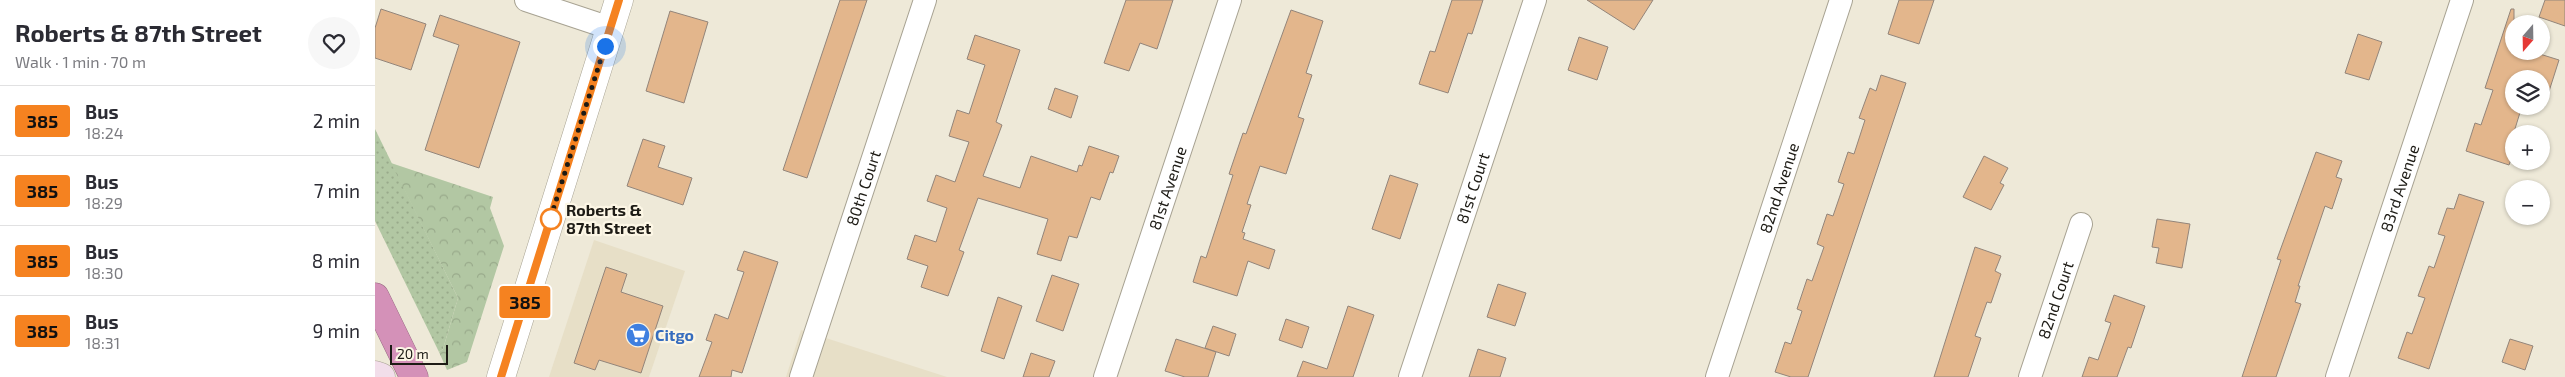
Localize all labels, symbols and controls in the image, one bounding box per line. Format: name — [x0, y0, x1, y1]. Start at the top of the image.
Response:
north arrow — [2505, 15, 2550, 60]
map controls — [2505, 15, 2550, 225]
button: heart — [308, 17, 360, 69]
text: Roberts & 87th Street — [15, 18, 262, 47]
your location — [593, 34, 618, 59]
text: Walk · 1 min · 70 m — [15, 52, 146, 71]
button: layers — [2505, 70, 2550, 115]
text: Bus — [85, 100, 119, 123]
text: 2 min — [313, 109, 360, 132]
text: 385 — [27, 110, 58, 132]
text: 18:24 — [85, 123, 124, 142]
button: + — [2505, 125, 2550, 170]
street label: 82nd Avenue — [1755, 140, 1802, 235]
street label: 83rd Avenue — [2376, 142, 2422, 234]
street label: 81st Avenue — [1144, 144, 1190, 232]
street label: 80th Court — [841, 148, 884, 228]
street label: 81st Court — [1452, 150, 1493, 226]
text: Bus — [85, 170, 119, 193]
text: 7 min — [314, 179, 360, 202]
text: 385 — [27, 180, 58, 202]
button: − — [2505, 180, 2550, 225]
text: 18:29 — [85, 193, 123, 212]
place label: Roberts & 87th Street — [566, 200, 652, 237]
marker: Roberts & 87th Street — [540, 208, 562, 230]
text: Bus — [85, 240, 119, 263]
text: 8 min — [312, 249, 360, 272]
text: 385 — [27, 250, 58, 272]
street label: 82nd Court — [2033, 259, 2077, 341]
text: 18:30 — [85, 263, 123, 282]
line badge: 385 — [496, 286, 554, 318]
text: 385 — [509, 291, 541, 313]
text: Bus — [85, 310, 119, 333]
text: 9 min — [312, 319, 360, 342]
text: 385 — [27, 320, 58, 342]
supermarket icon: Citgo — [625, 322, 651, 348]
place label: Citgo — [655, 325, 694, 344]
text: 18:31 — [85, 333, 120, 352]
scale bar — [390, 342, 447, 365]
text: 20 m — [397, 345, 429, 362]

